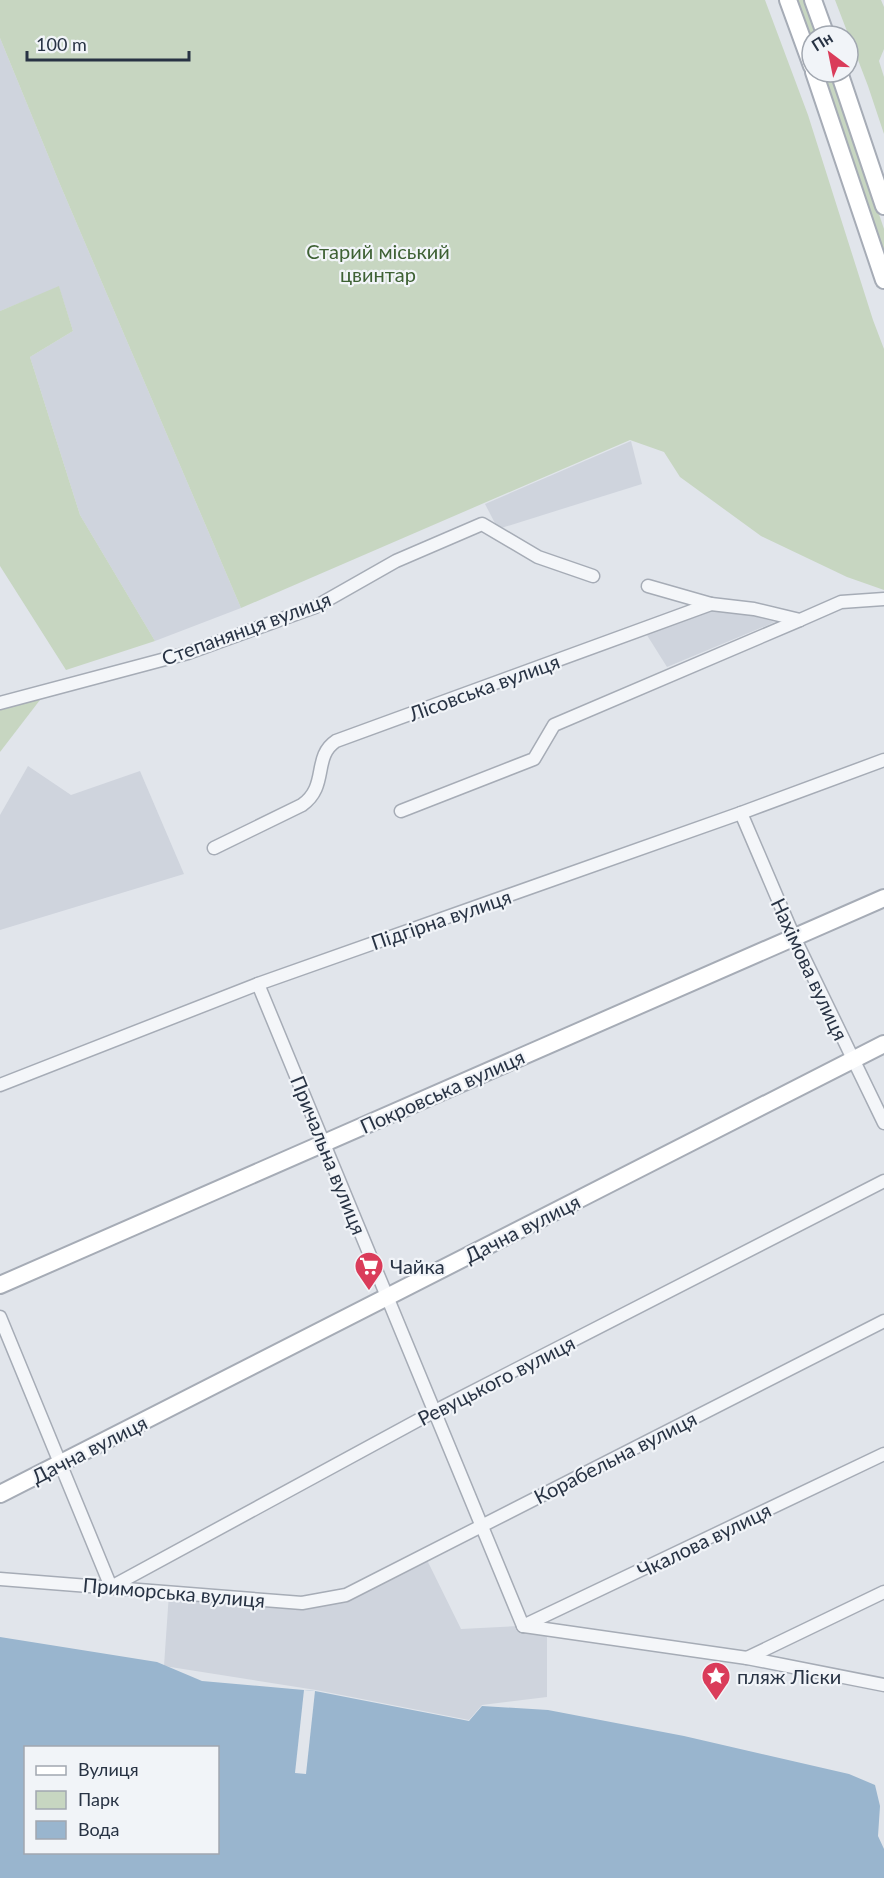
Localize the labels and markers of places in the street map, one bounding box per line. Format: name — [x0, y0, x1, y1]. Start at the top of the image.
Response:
supermarket icon: Чайка — [353, 1250, 385, 1292]
place label: Чайка — [390, 1254, 445, 1278]
place icon: пляж Ліски — [700, 1660, 732, 1702]
place label: пляж Ліски — [737, 1664, 841, 1688]

